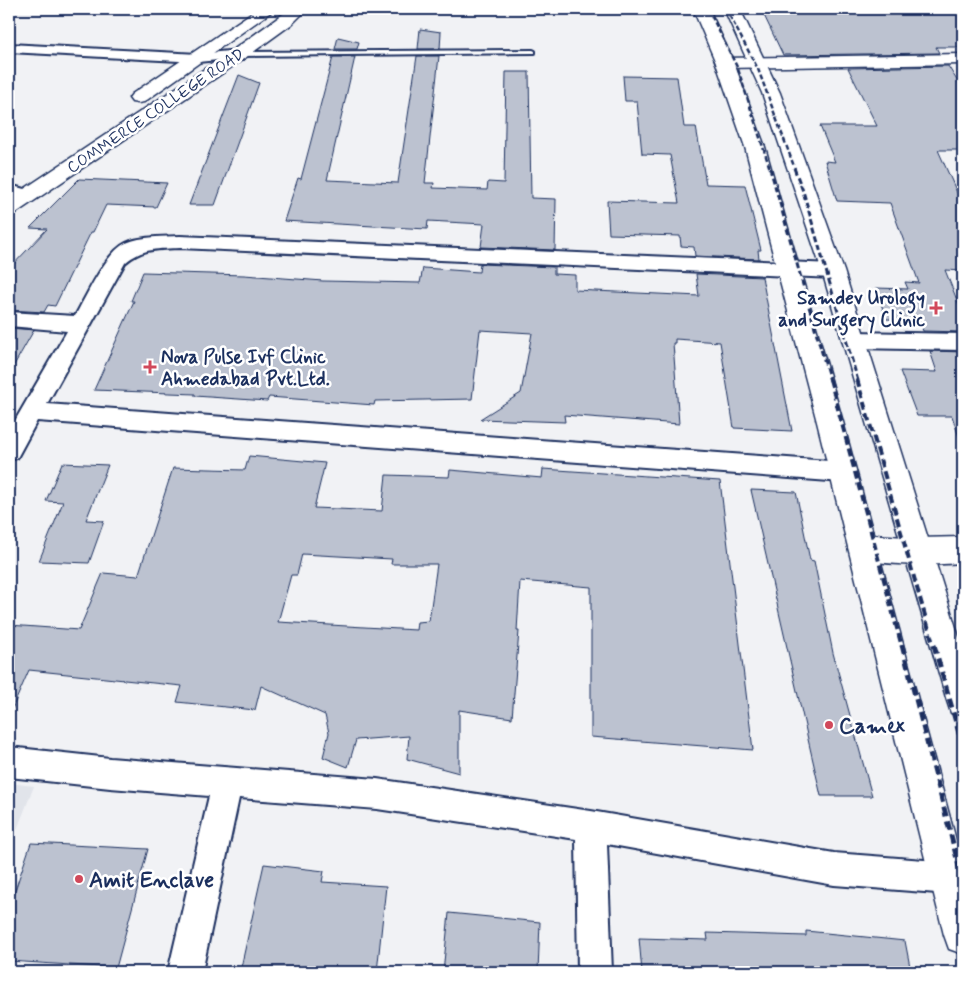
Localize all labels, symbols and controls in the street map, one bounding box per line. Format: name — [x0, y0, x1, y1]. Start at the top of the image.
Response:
street label: COMMERCE COLLEGE ROAD — [63, 44, 249, 179]
place label: Samdev Urology and Surgery Clinic — [778, 286, 925, 336]
marker: Samdev Urology and Surgery Clinic — [929, 301, 943, 315]
place label: Nova Pulse Ivf Clinic Ahmedabad Pvt.Ltd. — [161, 345, 330, 392]
marker: Nova Pulse Ivf Clinic Ahmedabad Pvt.Ltd. — [143, 360, 157, 374]
place label: Camex — [839, 713, 905, 741]
marker: Camex — [823, 719, 835, 731]
place label: Amit Enclave — [89, 867, 214, 895]
marker: Amit Enclave — [73, 873, 85, 885]

